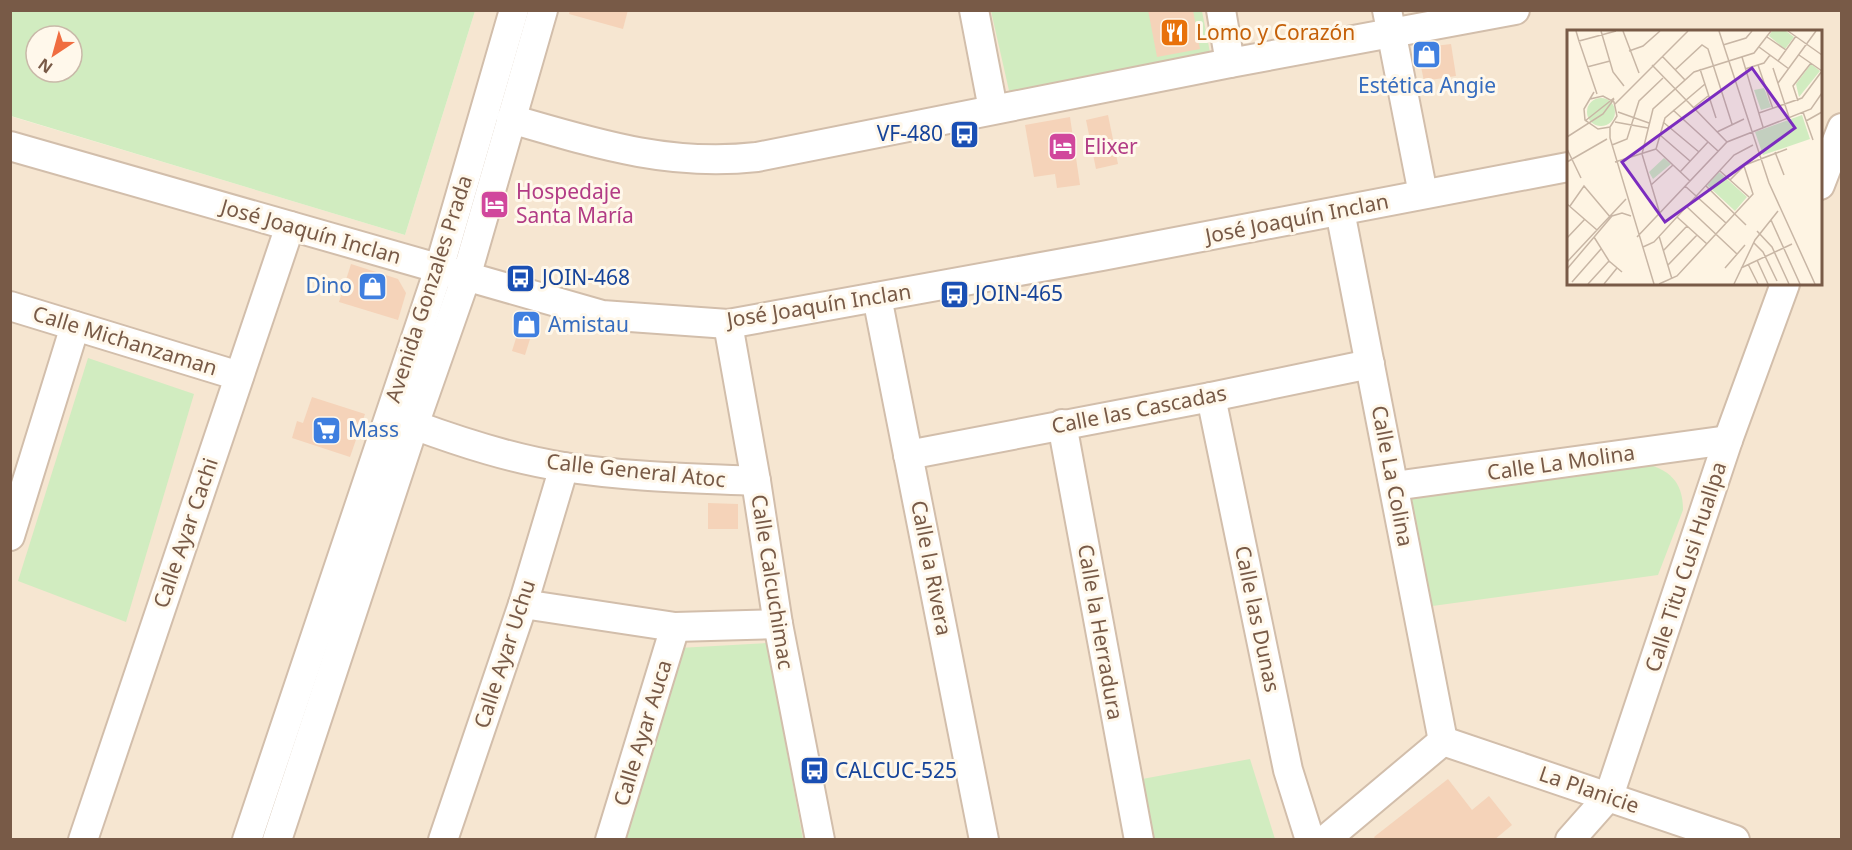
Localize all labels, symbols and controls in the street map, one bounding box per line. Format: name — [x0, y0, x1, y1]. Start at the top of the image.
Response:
restaurant icon: Lomo y Corazón — [1159, 17, 1191, 49]
place label: Lomo y Corazón — [1196, 18, 1355, 46]
north arrow — [24, 24, 84, 84]
inset map — [1567, 30, 1822, 285]
shop icon: Estética Angie — [1411, 39, 1443, 71]
text: N — [33, 53, 57, 79]
place label: Estética Angie — [1358, 71, 1496, 99]
bus stop icon: VF-480 — [948, 118, 980, 150]
place label: VF-480 — [877, 119, 943, 147]
hotel icon: Elixer — [1047, 131, 1079, 163]
place label: Elixer — [1084, 132, 1138, 160]
street label: Avenida Gonzales Prada — [378, 172, 478, 406]
place label: Hospedaje Santa María — [516, 177, 634, 229]
street label: José Joaquín Inclan — [1201, 187, 1391, 250]
hotel icon: Hospedaje Santa María — [479, 188, 511, 220]
street label: José Joaquín Inclan — [216, 191, 405, 270]
bus stop icon: JOIN-468 — [505, 262, 537, 294]
place label: JOIN-468 — [540, 263, 630, 291]
shop icon: Dino — [357, 270, 389, 302]
place label: Dino — [306, 271, 352, 299]
street label: José Joaquín Inclan — [723, 277, 913, 334]
bus stop icon: JOIN-465 — [938, 278, 970, 310]
place label: JOIN-465 — [973, 279, 1063, 307]
street label: Calle Michanzaman — [30, 299, 221, 381]
shop icon: Amistau — [511, 309, 543, 341]
place label: Amistau — [548, 310, 629, 338]
street label: Calle las Cascadas — [1049, 378, 1229, 440]
street label: Calle La Colina — [1366, 403, 1420, 549]
supermarket icon: Mass — [311, 414, 343, 446]
place label: Mass — [348, 415, 399, 443]
street label: Calle La Molina — [1485, 438, 1636, 486]
street label: Calle General Atoc — [545, 447, 727, 493]
street label: Calle Ayar Cachi — [146, 454, 224, 611]
street label: Calle Titu Cusi Huallpa — [1638, 458, 1732, 675]
street label: Calle Calcuchimac — [745, 492, 801, 671]
street label: Calle la Rivera — [905, 498, 959, 638]
street label: Calle la Herradura — [1072, 542, 1130, 722]
street label: Calle las Dunas — [1229, 543, 1287, 695]
street label: Calle Ayar Uchu — [467, 576, 541, 732]
street label: Calle Ayar Auca — [607, 656, 678, 809]
bus stop icon: CALCUC-525 — [798, 755, 830, 787]
place label: CALCUC-525 — [835, 756, 957, 784]
street label: La Planicie — [1536, 759, 1643, 819]

